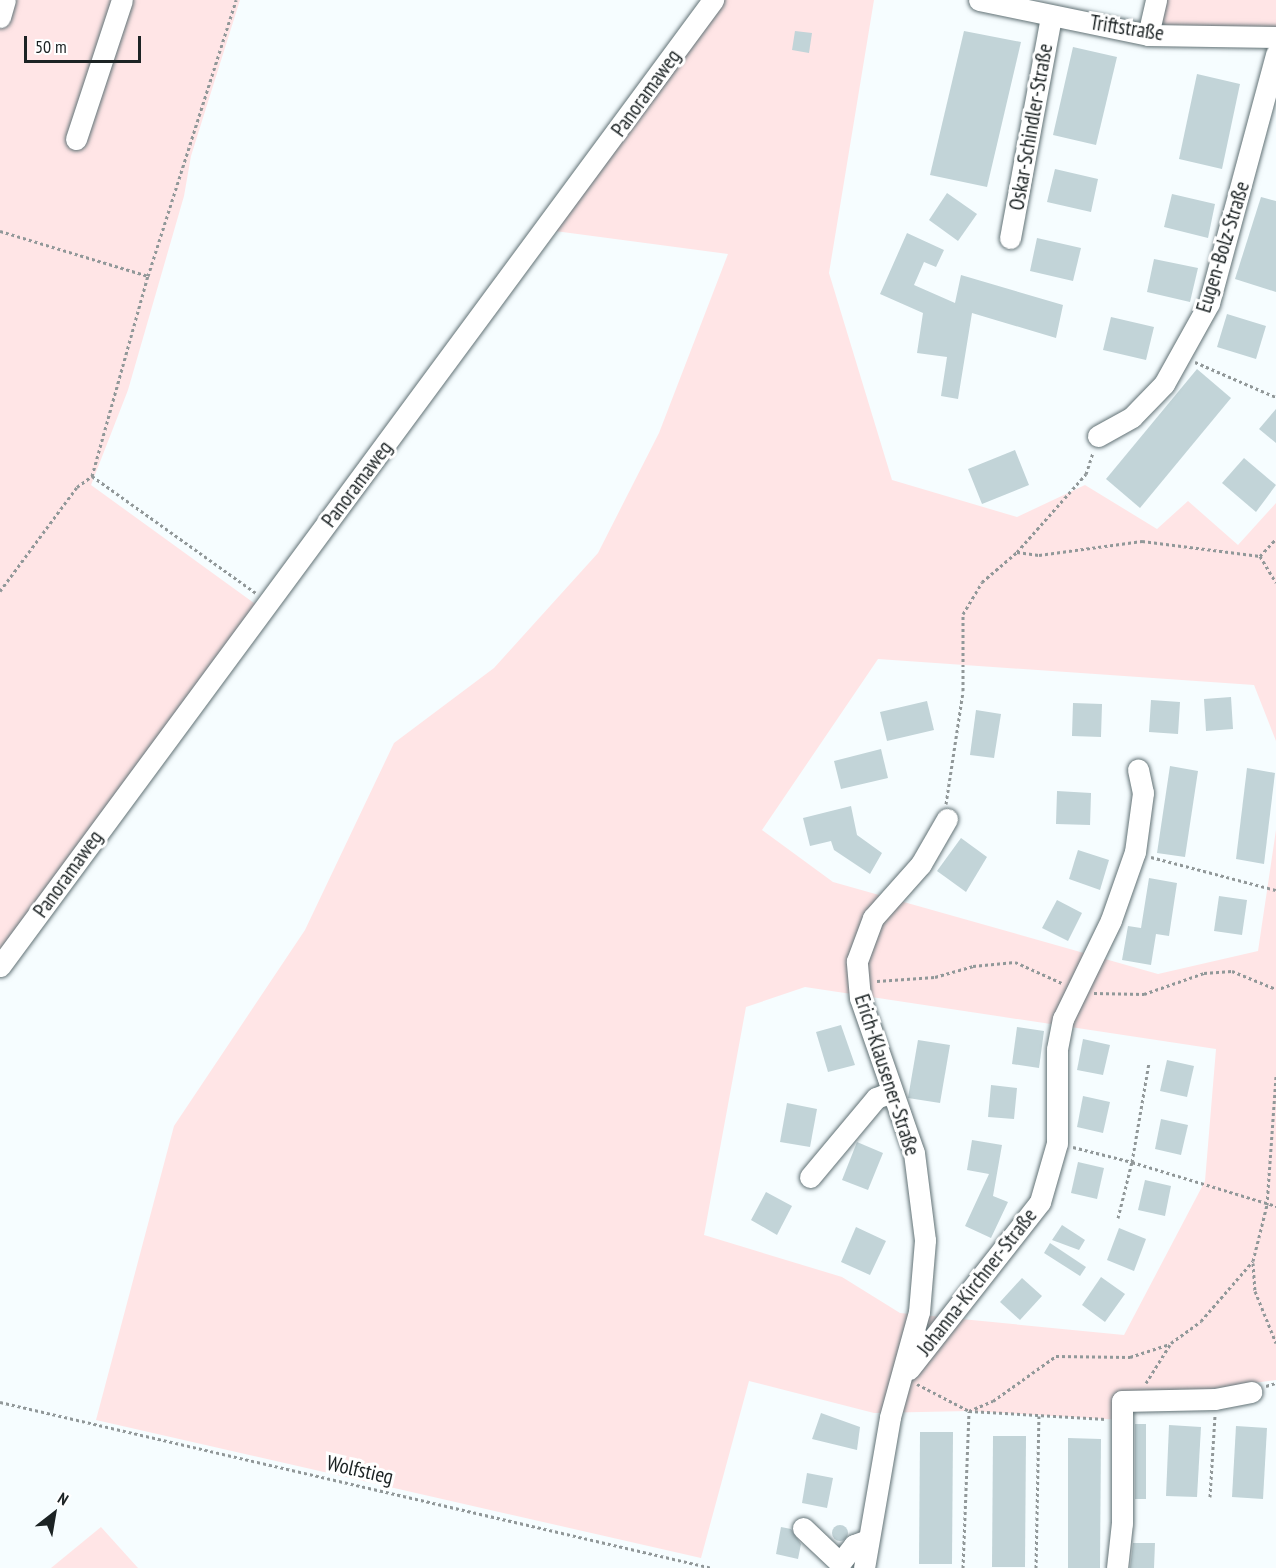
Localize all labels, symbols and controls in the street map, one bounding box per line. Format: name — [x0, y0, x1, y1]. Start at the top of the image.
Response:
street label: Triftstraße — [1088, 10, 1166, 46]
scale bar — [27, 24, 144, 62]
text: 50 m — [35, 35, 67, 58]
street label: Oskar-Schindler-Straße — [1004, 42, 1058, 212]
street label: Panoramaweg — [606, 44, 686, 142]
street label: Eugen-Bolz-Straße — [1191, 178, 1255, 316]
street label: Panoramaweg — [316, 436, 398, 532]
street label: Panoramaweg — [28, 825, 108, 923]
street label: Erich-Klausener-Straße — [849, 991, 925, 1159]
street label: Johanna-Kirchner-Straße — [912, 1203, 1042, 1361]
street label: Wolfstieg — [324, 1450, 396, 1490]
north arrow — [24, 1484, 84, 1544]
text: N — [54, 1488, 72, 1509]

